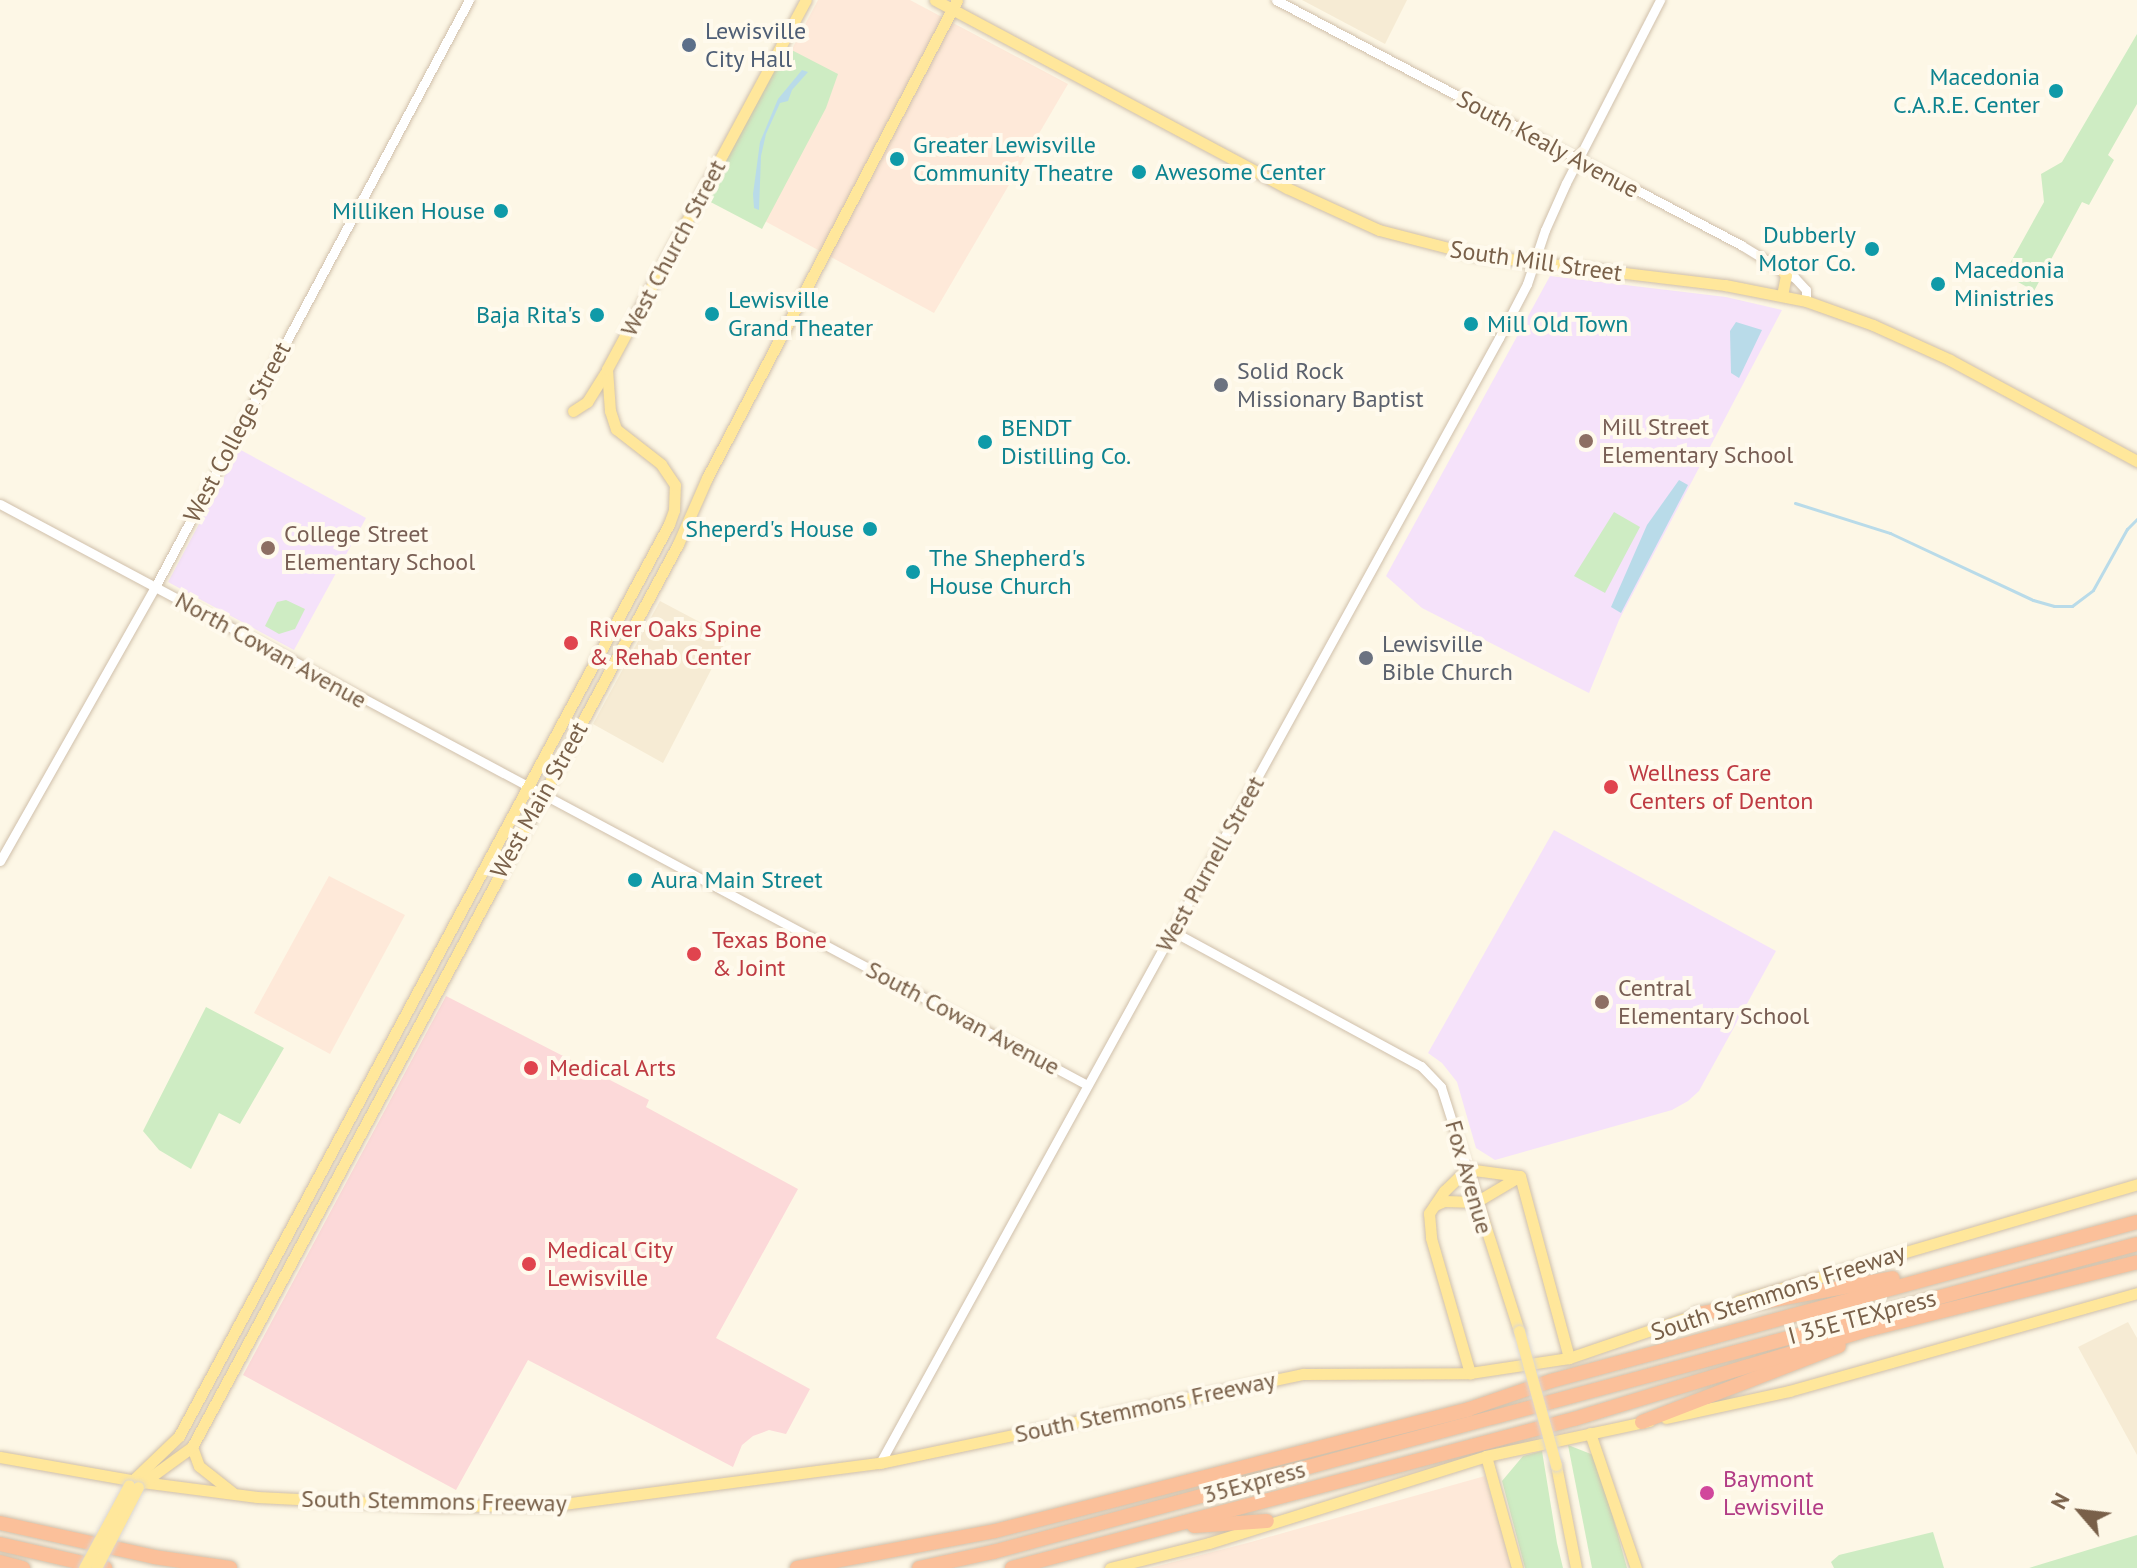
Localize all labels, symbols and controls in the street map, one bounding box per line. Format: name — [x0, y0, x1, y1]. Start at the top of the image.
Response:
place label: Lewisville City Hall — [705, 17, 806, 73]
marker: Lewisville City Hall — [680, 36, 698, 54]
place label: Macedonia C.A.R.E. Center — [1891, 63, 2040, 119]
marker: Macedonia C.A.R.E. Center — [2047, 82, 2065, 100]
street label: South Kealy Avenue — [1451, 84, 1645, 204]
place label: Greater Lewisville Community Theatre — [913, 131, 1115, 187]
marker: Greater Lewisville Community Theatre — [888, 150, 906, 168]
street label: West Church Street — [614, 155, 732, 341]
place label: Awesome Center — [1155, 158, 1326, 186]
marker: Awesome Center — [1130, 163, 1148, 181]
place label: Milliken House — [332, 197, 485, 225]
marker: Milliken House — [492, 202, 510, 220]
place label: Dubberly Motor Co. — [1758, 221, 1856, 277]
street label: South Mill Street — [1448, 235, 1624, 287]
marker: Dubberly Motor Co. — [1863, 240, 1881, 258]
place label: Macedonia Ministries — [1954, 256, 2065, 312]
marker: Macedonia Ministries — [1929, 275, 1947, 293]
place label: Lewisville Grand Theater — [728, 286, 874, 342]
place label: Baja Rita's — [476, 301, 581, 329]
marker: Lewisville Grand Theater — [703, 305, 721, 323]
marker: Baja Rita's — [588, 306, 606, 324]
place label: Mill Old Town — [1487, 310, 1629, 338]
marker: Mill Old Town — [1462, 315, 1480, 333]
street label: West College Street — [177, 337, 297, 527]
place label: Solid Rock Missionary Baptist — [1237, 357, 1424, 413]
marker: Solid Rock Missionary Baptist — [1212, 376, 1230, 394]
place label: Mill Street Elementary School — [1602, 413, 1794, 469]
place label: BENDT Distilling Co. — [1001, 414, 1131, 470]
marker: Mill Street Elementary School — [1577, 432, 1595, 450]
marker: BENDT Distilling Co. — [976, 433, 994, 451]
place label: Sheperd's House — [685, 515, 854, 543]
place label: College Street Elementary School — [284, 520, 476, 576]
marker: Sheperd's House — [861, 520, 879, 538]
marker: College Street Elementary School — [259, 539, 277, 557]
place label: The Shepherd's House Church — [929, 544, 1085, 600]
marker: The Shepherd's House Church — [904, 563, 922, 581]
street label: North Cowan Avenue — [170, 585, 372, 715]
place label: River Oaks Spine & Rehab Center — [589, 615, 762, 671]
place label: Lewisville Bible Church — [1382, 630, 1513, 686]
marker: River Oaks Spine & Rehab Center — [560, 632, 582, 654]
marker: Lewisville Bible Church — [1357, 649, 1375, 667]
street label: West Main Street — [484, 717, 594, 883]
place label: Wellness Care Centers of Denton — [1629, 759, 1813, 815]
street label: West Purnell Street — [1150, 771, 1270, 957]
marker: Wellness Care Centers of Denton — [1600, 776, 1622, 798]
place label: Aura Main Street — [651, 866, 823, 894]
marker: Aura Main Street — [626, 871, 644, 889]
place label: Texas Bone & Joint — [712, 926, 827, 982]
marker: Texas Bone & Joint — [683, 943, 705, 965]
street label: South Cowan Avenue — [861, 955, 1065, 1081]
place label: Central Elementary School — [1618, 974, 1810, 1030]
marker: Central Elementary School — [1593, 993, 1611, 1011]
place label: Medical Arts — [549, 1054, 677, 1082]
marker: Medical Arts — [520, 1057, 542, 1079]
street label: Fox Avenue — [1439, 1116, 1499, 1238]
place label: Medical City Lewisville — [547, 1236, 673, 1292]
street label: South Stemmons Freeway — [1647, 1237, 1909, 1347]
marker: Medical City Lewisville — [518, 1253, 540, 1275]
street label: I 35E TEXpress — [1785, 1283, 1939, 1351]
street label: South Stemmons Freeway — [1012, 1365, 1278, 1449]
street label: 35Express — [1200, 1455, 1308, 1509]
place label: Baymont Lewisville — [1723, 1465, 1824, 1521]
north arrow — [2041, 1472, 2121, 1552]
street label: South Stemmons Freeway — [301, 1484, 567, 1518]
marker: Baymont Lewisville — [1698, 1484, 1716, 1502]
text: N — [2044, 1488, 2076, 1514]

